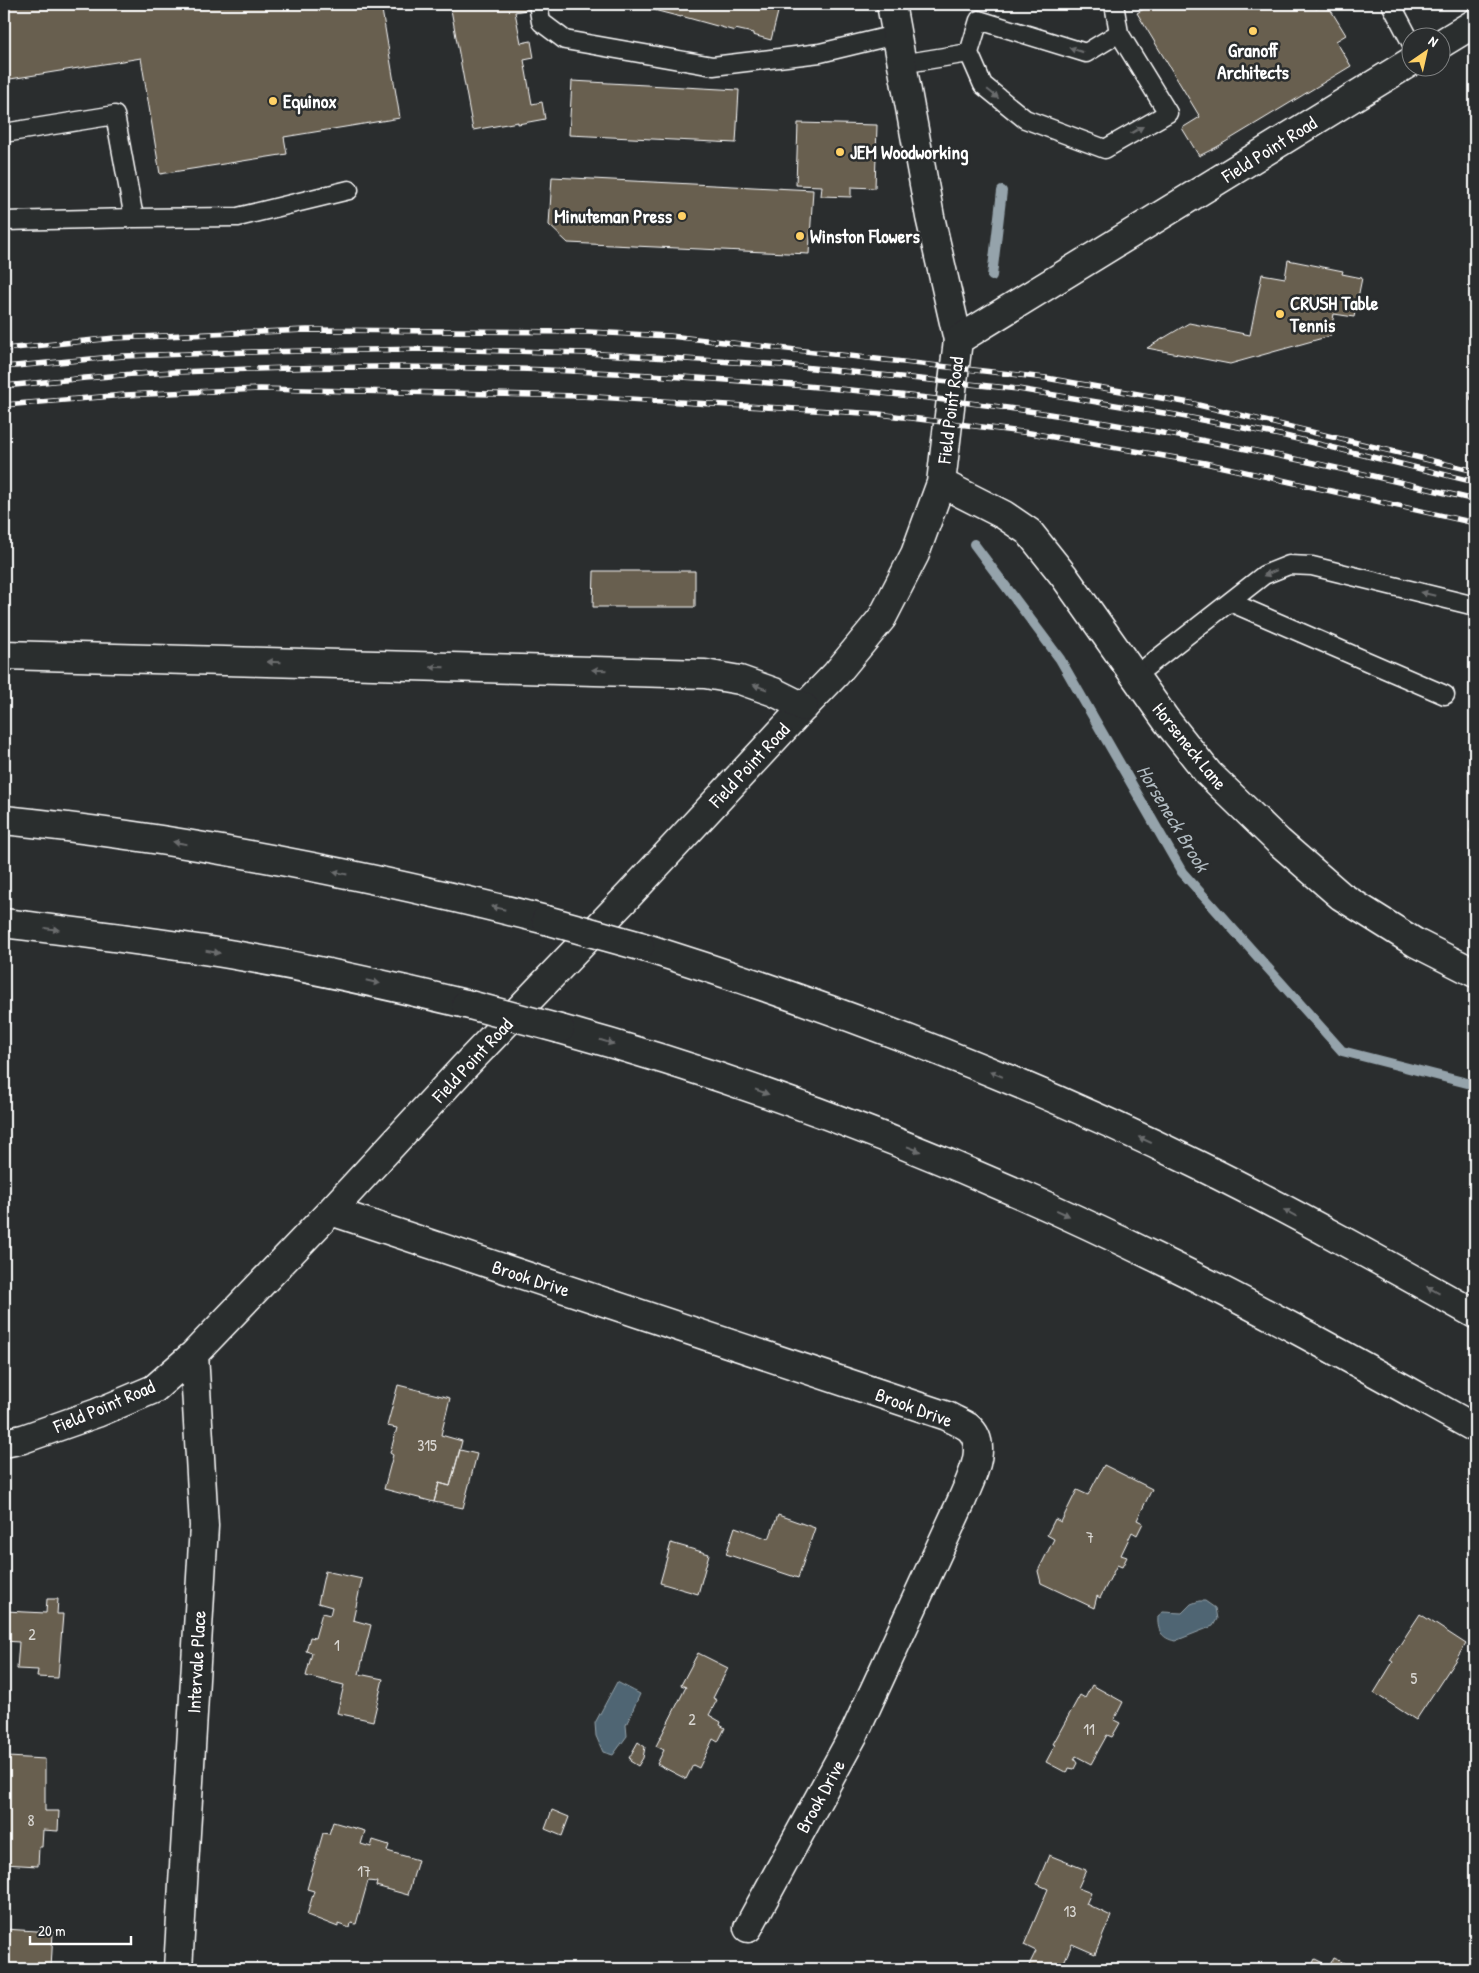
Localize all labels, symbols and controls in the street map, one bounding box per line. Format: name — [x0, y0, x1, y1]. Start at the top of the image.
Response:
marker: Granoff Architects — [1247, 25, 1259, 37]
north arrow — [1402, 28, 1452, 78]
text: N — [1425, 31, 1442, 51]
place label: Granoff Architects — [1217, 37, 1289, 85]
one-way arrow — [1069, 45, 1084, 53]
place label: Equinox — [283, 88, 337, 115]
one-way arrow — [987, 89, 1000, 100]
marker: Equinox — [267, 95, 279, 107]
street label: Field Point Road — [1216, 109, 1322, 189]
one-way arrow — [1130, 126, 1144, 135]
place label: JEM Woodworking — [850, 139, 969, 166]
marker: JEM Woodworking — [834, 146, 846, 158]
place label: Minuteman Press — [554, 203, 673, 229]
marker: Minuteman Press — [676, 210, 688, 222]
place label: Winston Flowers — [810, 223, 921, 249]
marker: Winston Flowers — [794, 230, 806, 242]
place label: CRUSH Table Tennis — [1289, 290, 1379, 338]
marker: CRUSH Table Tennis — [1274, 308, 1286, 320]
street label: Field Point Road — [930, 355, 970, 466]
one-way arrow — [1262, 569, 1277, 577]
one-way arrow — [1421, 590, 1436, 598]
one-way arrow — [266, 657, 282, 665]
one-way arrow — [429, 663, 445, 671]
one-way arrow — [591, 666, 607, 674]
one-way arrow — [752, 683, 767, 691]
street label: Horseneck Lane — [1147, 697, 1233, 795]
street label: Field Point Road — [702, 716, 796, 814]
water label: Horseneck Brook — [1131, 759, 1217, 878]
one-way arrow — [171, 839, 187, 847]
one-way arrow — [331, 868, 347, 876]
one-way arrow — [491, 904, 506, 912]
one-way arrow — [44, 925, 60, 933]
one-way arrow — [205, 948, 221, 956]
one-way arrow — [365, 978, 380, 986]
street label: Field Point Road — [425, 1011, 519, 1109]
one-way arrow — [600, 1039, 615, 1046]
one-way arrow — [989, 1070, 1003, 1078]
one-way arrow — [755, 1088, 770, 1096]
one-way arrow — [1138, 1136, 1152, 1144]
one-way arrow — [907, 1145, 922, 1153]
one-way arrow — [1282, 1209, 1297, 1217]
one-way arrow — [1056, 1210, 1070, 1218]
street label: Brook Drive — [489, 1253, 574, 1303]
one-way arrow — [1426, 1286, 1439, 1295]
street label: Field Point Road — [49, 1373, 159, 1439]
street label: Brook Drive — [872, 1381, 957, 1433]
house number: 315 — [417, 1434, 437, 1456]
house number: 7 — [1086, 1526, 1094, 1548]
street label: Intervale Place — [180, 1609, 212, 1714]
house number: 2 — [28, 1623, 36, 1645]
house number: 1 — [334, 1634, 340, 1656]
house number: 5 — [1411, 1667, 1418, 1689]
house number: 2 — [688, 1708, 696, 1730]
house number: 11 — [1083, 1718, 1095, 1740]
street label: Brook Drive — [789, 1754, 851, 1837]
house number: 8 — [28, 1809, 35, 1831]
house number: 17 — [357, 1860, 371, 1882]
house number: 13 — [1064, 1900, 1076, 1922]
scale bar — [30, 1913, 131, 1945]
text: 20 m — [38, 1920, 65, 1941]

